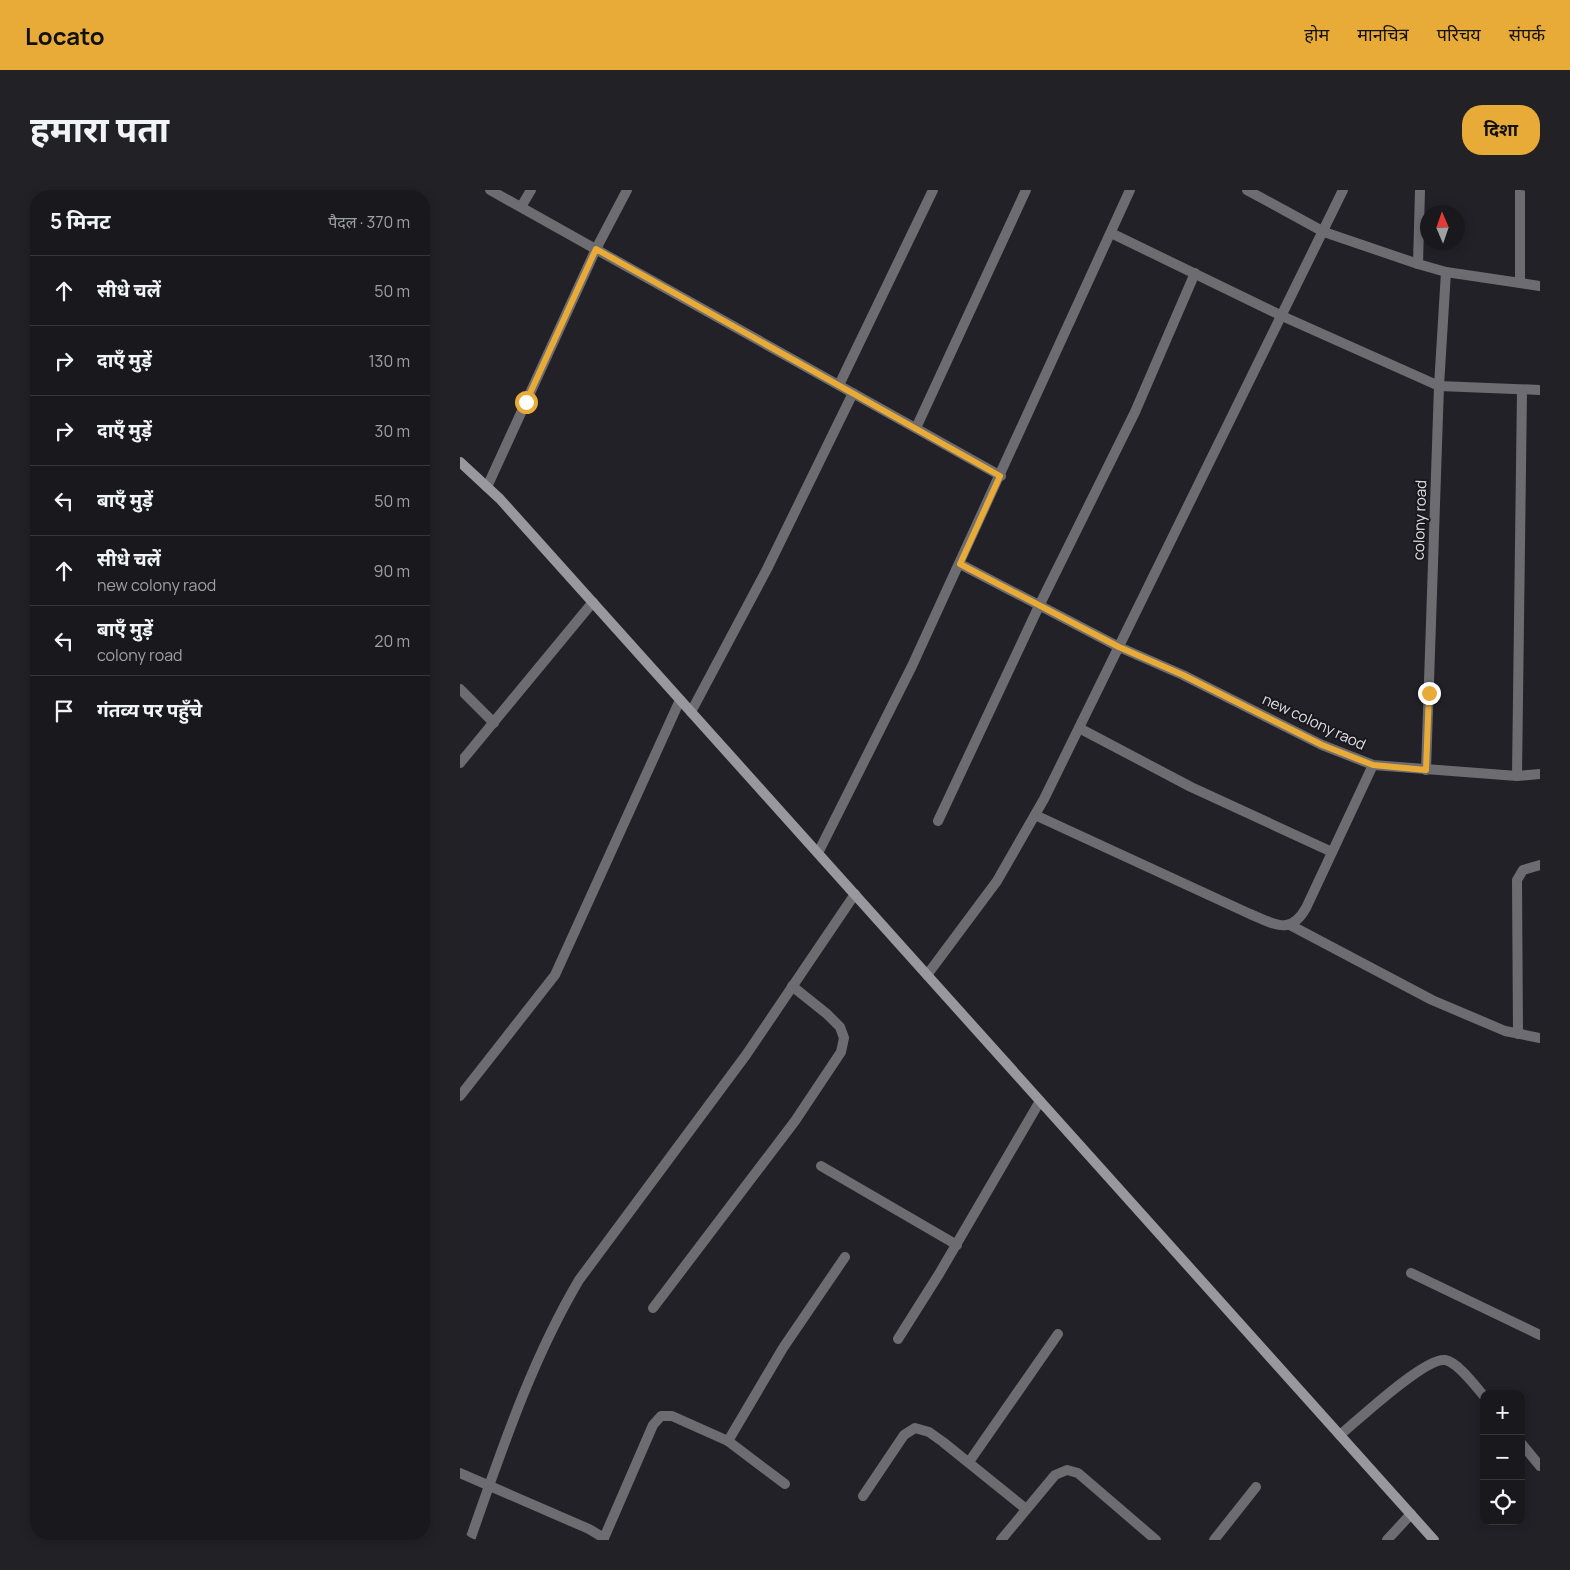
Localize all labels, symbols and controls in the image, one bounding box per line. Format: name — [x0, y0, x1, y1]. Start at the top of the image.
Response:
text: Locato — [25, 19, 105, 52]
text: होम — [1304, 22, 1329, 46]
text: मानचित्र — [1357, 22, 1409, 46]
text: परिचय — [1437, 22, 1481, 46]
text: संपर्क — [1509, 22, 1545, 46]
text: हमारा पता — [30, 105, 169, 153]
button: दिशा — [1462, 105, 1540, 155]
north arrow — [1420, 205, 1465, 250]
text: 5 मिनट — [50, 207, 111, 235]
text: पैदल · 370 m — [328, 211, 410, 233]
icon: ahead — [50, 277, 78, 305]
text: सीधे चलें — [97, 277, 161, 303]
text: 50 m — [374, 280, 410, 302]
icon: right — [50, 347, 78, 375]
text: दाएँ मुड़ें — [97, 347, 152, 373]
text: 130 m — [368, 350, 410, 372]
route start — [515, 391, 538, 414]
icon: right — [50, 417, 78, 445]
text: दाएँ मुड़ें — [97, 417, 152, 443]
text: 30 m — [375, 420, 410, 442]
street label: colony road — [1408, 480, 1431, 560]
icon: left — [50, 487, 78, 515]
text: बाएँ मुड़ें — [97, 487, 153, 513]
text: 50 m — [374, 490, 410, 512]
text: सीधे चलें — [97, 546, 161, 572]
icon: ahead — [50, 557, 78, 585]
text: 90 m — [374, 560, 410, 582]
text: new colony raod — [97, 574, 216, 596]
text: बाएँ मुड़ें — [97, 616, 153, 642]
icon: left — [50, 627, 78, 655]
text: 20 m — [374, 630, 410, 652]
text: colony road — [97, 644, 183, 666]
route end — [1418, 682, 1441, 705]
street label: new colony raod — [1259, 688, 1369, 755]
icon: arrive — [50, 697, 78, 725]
text: गंतव्य पर पहुँचे — [97, 697, 202, 723]
map controls — [1480, 1390, 1525, 1525]
button: + — [1480, 1390, 1525, 1435]
button: − — [1480, 1435, 1525, 1480]
button: locate — [1480, 1480, 1525, 1525]

